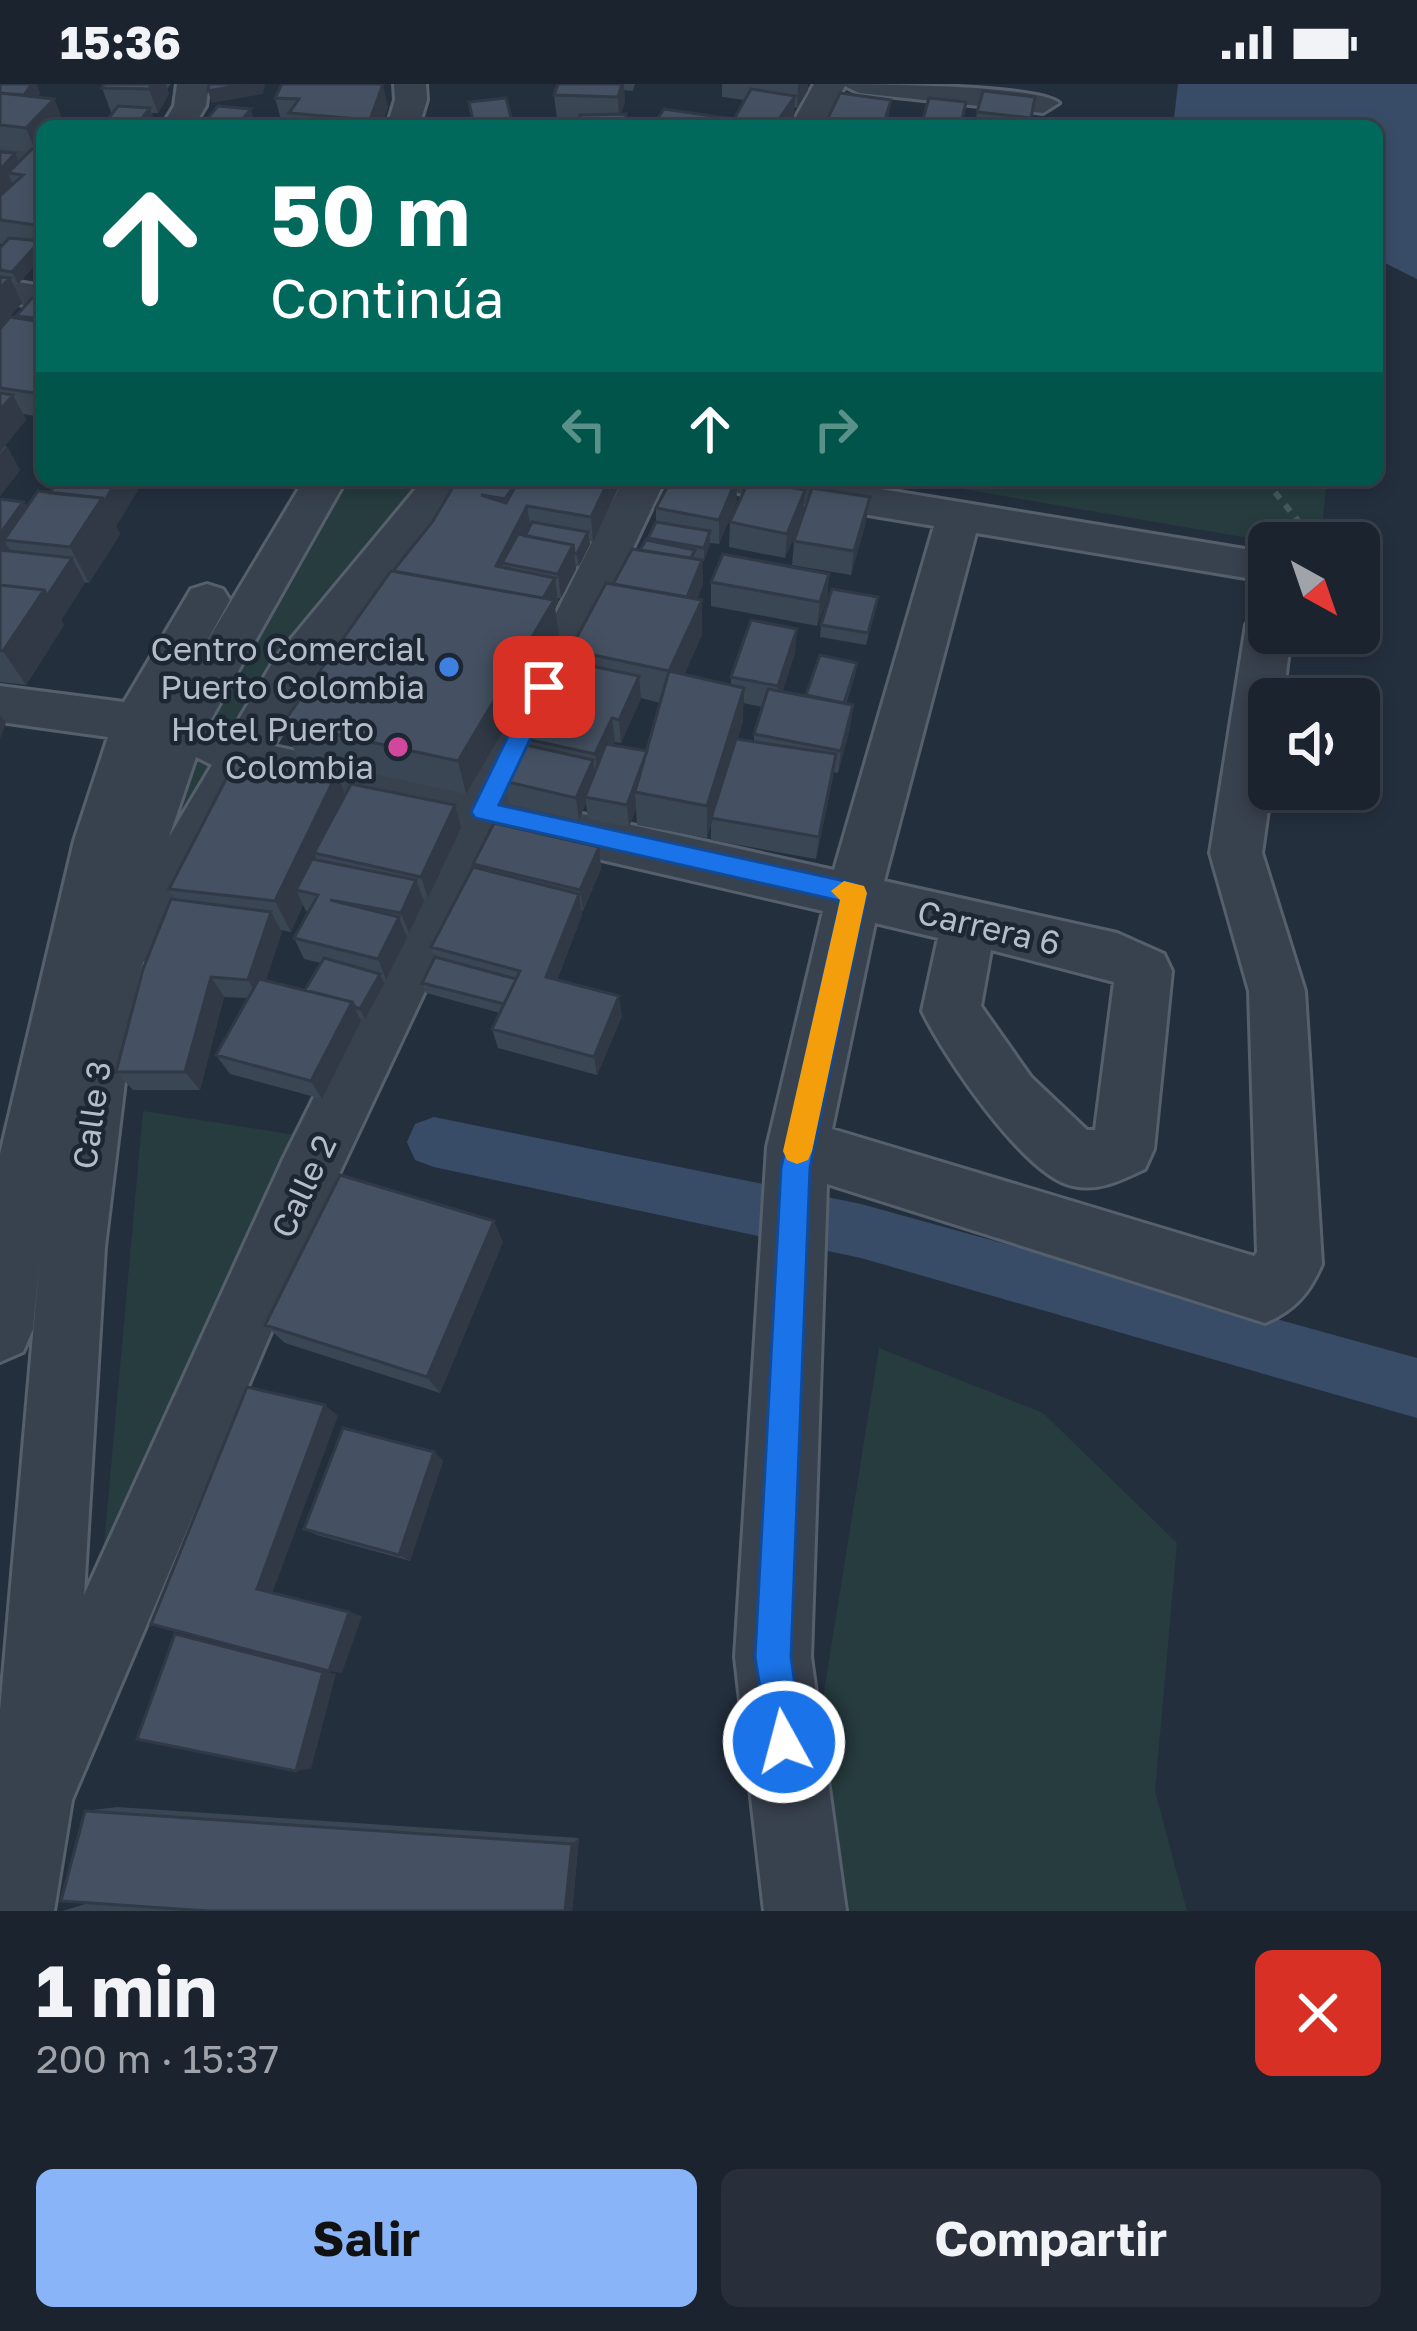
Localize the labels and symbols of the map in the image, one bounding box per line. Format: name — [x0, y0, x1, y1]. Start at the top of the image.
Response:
north arrow — [1248, 522, 1380, 654]
place label: Centro Comercial Puerto Colombia — [151, 629, 425, 706]
pin — [493, 636, 595, 738]
marker: Centro Comercial Puerto Colombia — [436, 654, 462, 680]
place label: Hotel Puerto Colombia — [171, 709, 374, 786]
marker: Hotel Puerto Colombia — [385, 734, 411, 760]
street label: Carrera 6 — [914, 892, 1064, 962]
street label: Calle 3 — [64, 1059, 118, 1171]
street label: Calle 2 — [262, 1129, 344, 1243]
position arrow — [721, 1679, 847, 1805]

